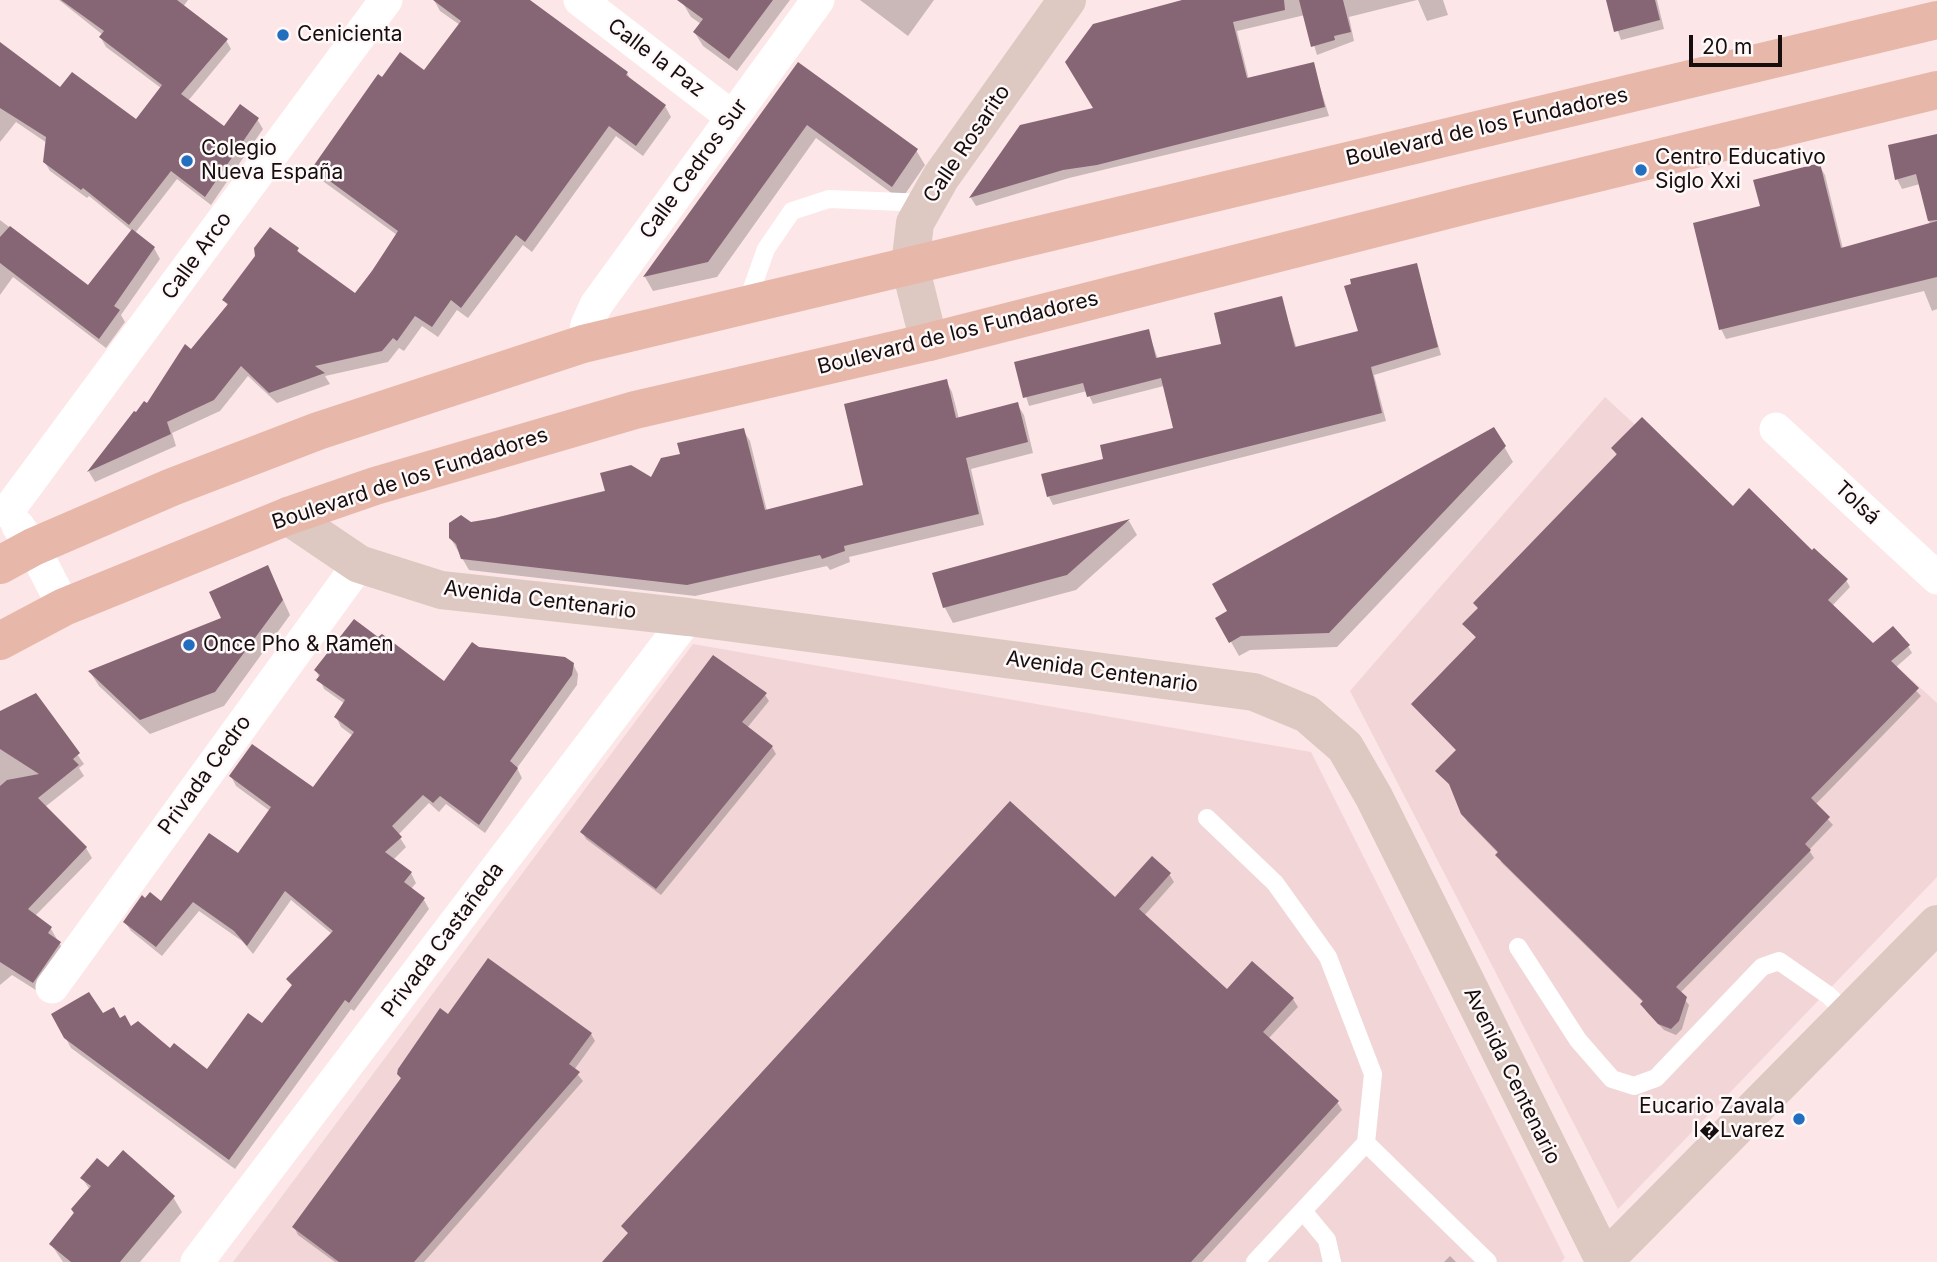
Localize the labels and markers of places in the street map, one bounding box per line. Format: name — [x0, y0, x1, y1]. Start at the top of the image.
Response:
place label: Cenicienta — [297, 22, 403, 48]
marker: Cenicienta — [275, 27, 291, 43]
place label: Colegio Nueva España — [201, 136, 343, 186]
place label: Centro Educativo Siglo Xxi — [1655, 145, 1826, 195]
marker: Colegio Nueva España — [179, 153, 195, 169]
marker: Centro Educativo Siglo Xxi — [1633, 162, 1649, 178]
place label: Once Pho & Ramen — [203, 632, 394, 658]
marker: Once Pho & Ramen — [181, 637, 197, 653]
place label: Eucario Zavala I�Lvarez — [1639, 1094, 1785, 1144]
marker: Eucario Zavala I�Lvarez — [1791, 1111, 1807, 1127]

